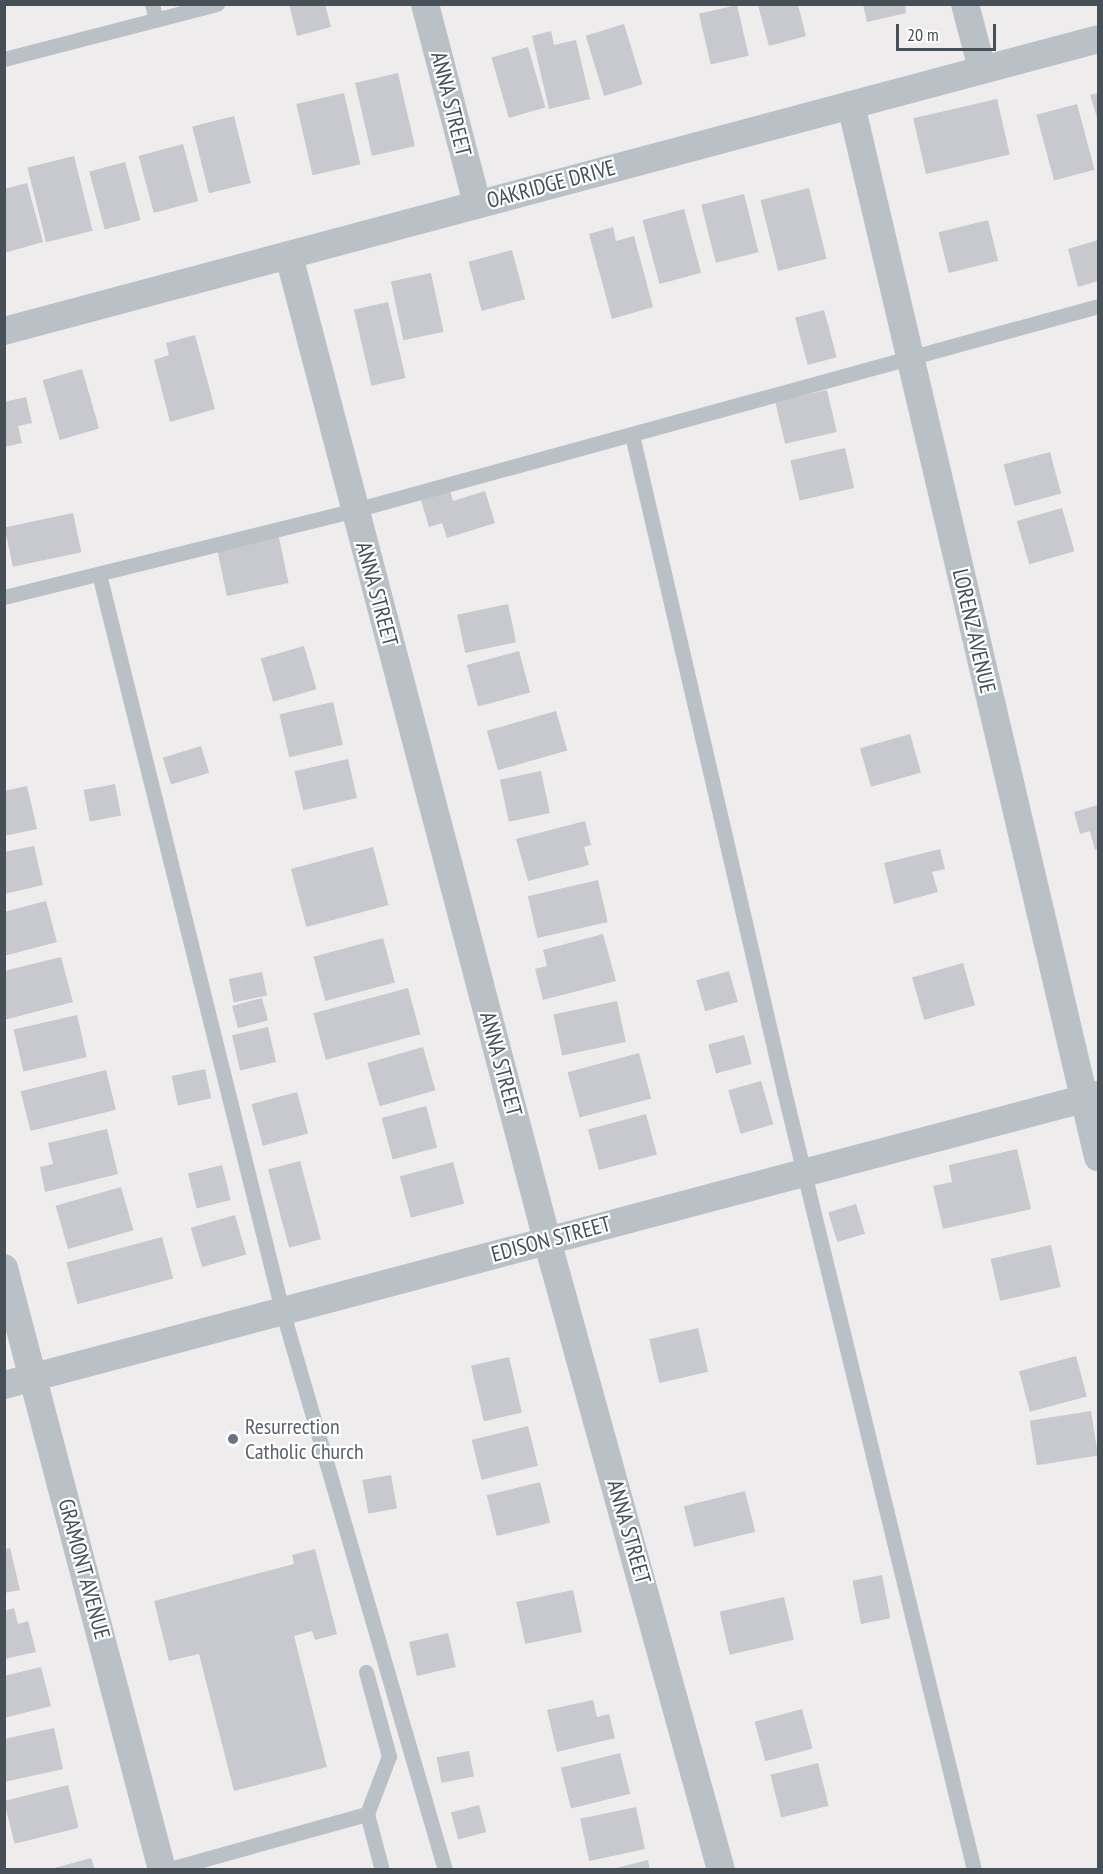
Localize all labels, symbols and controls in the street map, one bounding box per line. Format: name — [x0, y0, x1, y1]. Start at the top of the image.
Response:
scale bar — [899, 12, 1000, 50]
text: 20 m — [907, 23, 939, 46]
street label: ANNA STREET — [425, 49, 477, 159]
street label: OAKRIDGE DRIVE — [484, 154, 618, 214]
street label: ANNA STREET — [350, 539, 404, 649]
street label: LORENZ AVENUE — [947, 566, 1001, 696]
street label: ANNA STREET — [474, 1009, 528, 1119]
street label: EDISON STREET — [488, 1210, 614, 1268]
place label: Resurrection Catholic Church — [245, 1413, 364, 1464]
marker: Resurrection Catholic Church — [226, 1432, 240, 1446]
street label: ANNA STREET — [601, 1477, 657, 1587]
street label: GRAMONT AVENUE — [52, 1495, 116, 1643]

